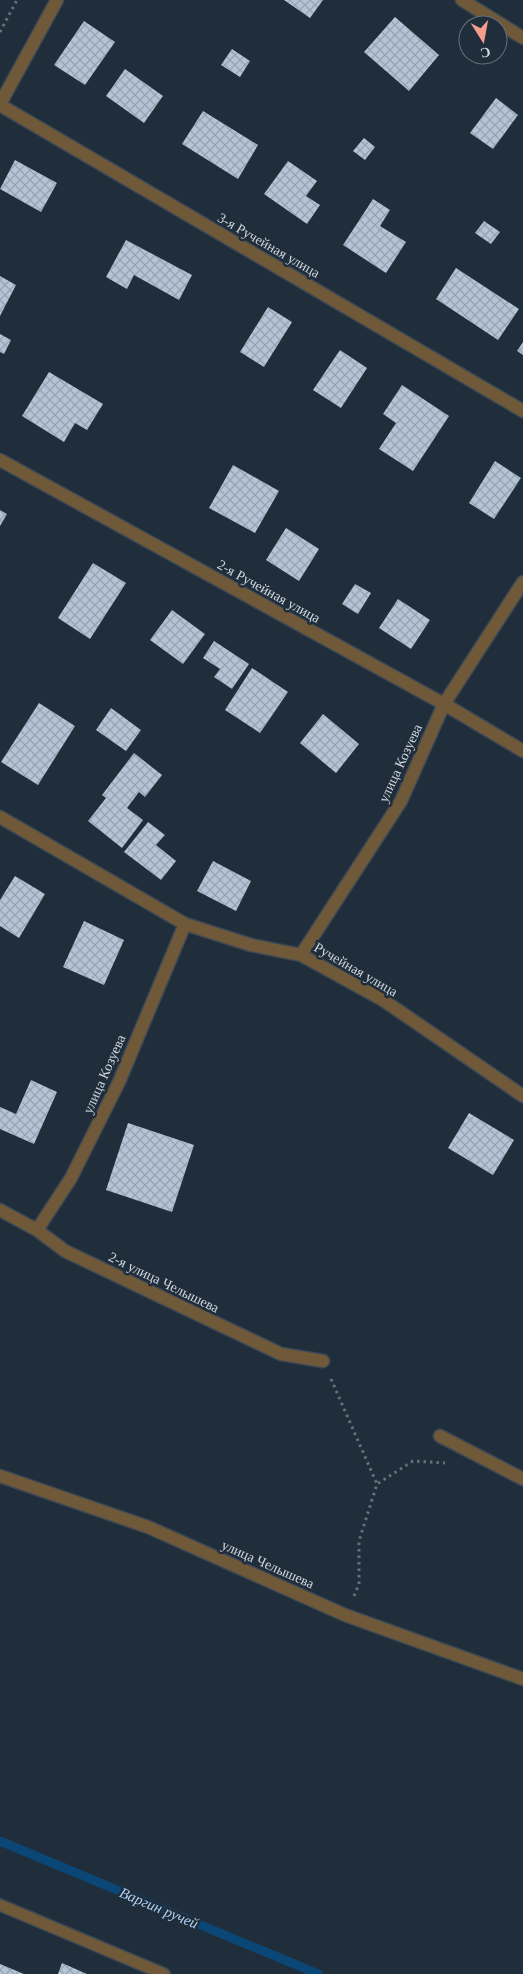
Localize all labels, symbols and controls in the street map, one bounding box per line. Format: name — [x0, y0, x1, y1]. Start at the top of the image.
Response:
north arrow — [458, 15, 508, 65]
text: С — [479, 44, 492, 61]
street label: 3-я Ручейная улица — [215, 210, 323, 281]
street label: 2-я Ручейная улица — [215, 557, 324, 626]
street label: улица Козуева — [376, 721, 425, 805]
street label: Ручейная улица — [311, 940, 401, 1000]
street label: улица Козуева — [80, 1032, 129, 1116]
street label: 2-я улица Челышева — [106, 1249, 222, 1316]
street label: улица Челышева — [219, 1537, 317, 1592]
water label: Варгин ручей — [117, 1884, 201, 1932]

